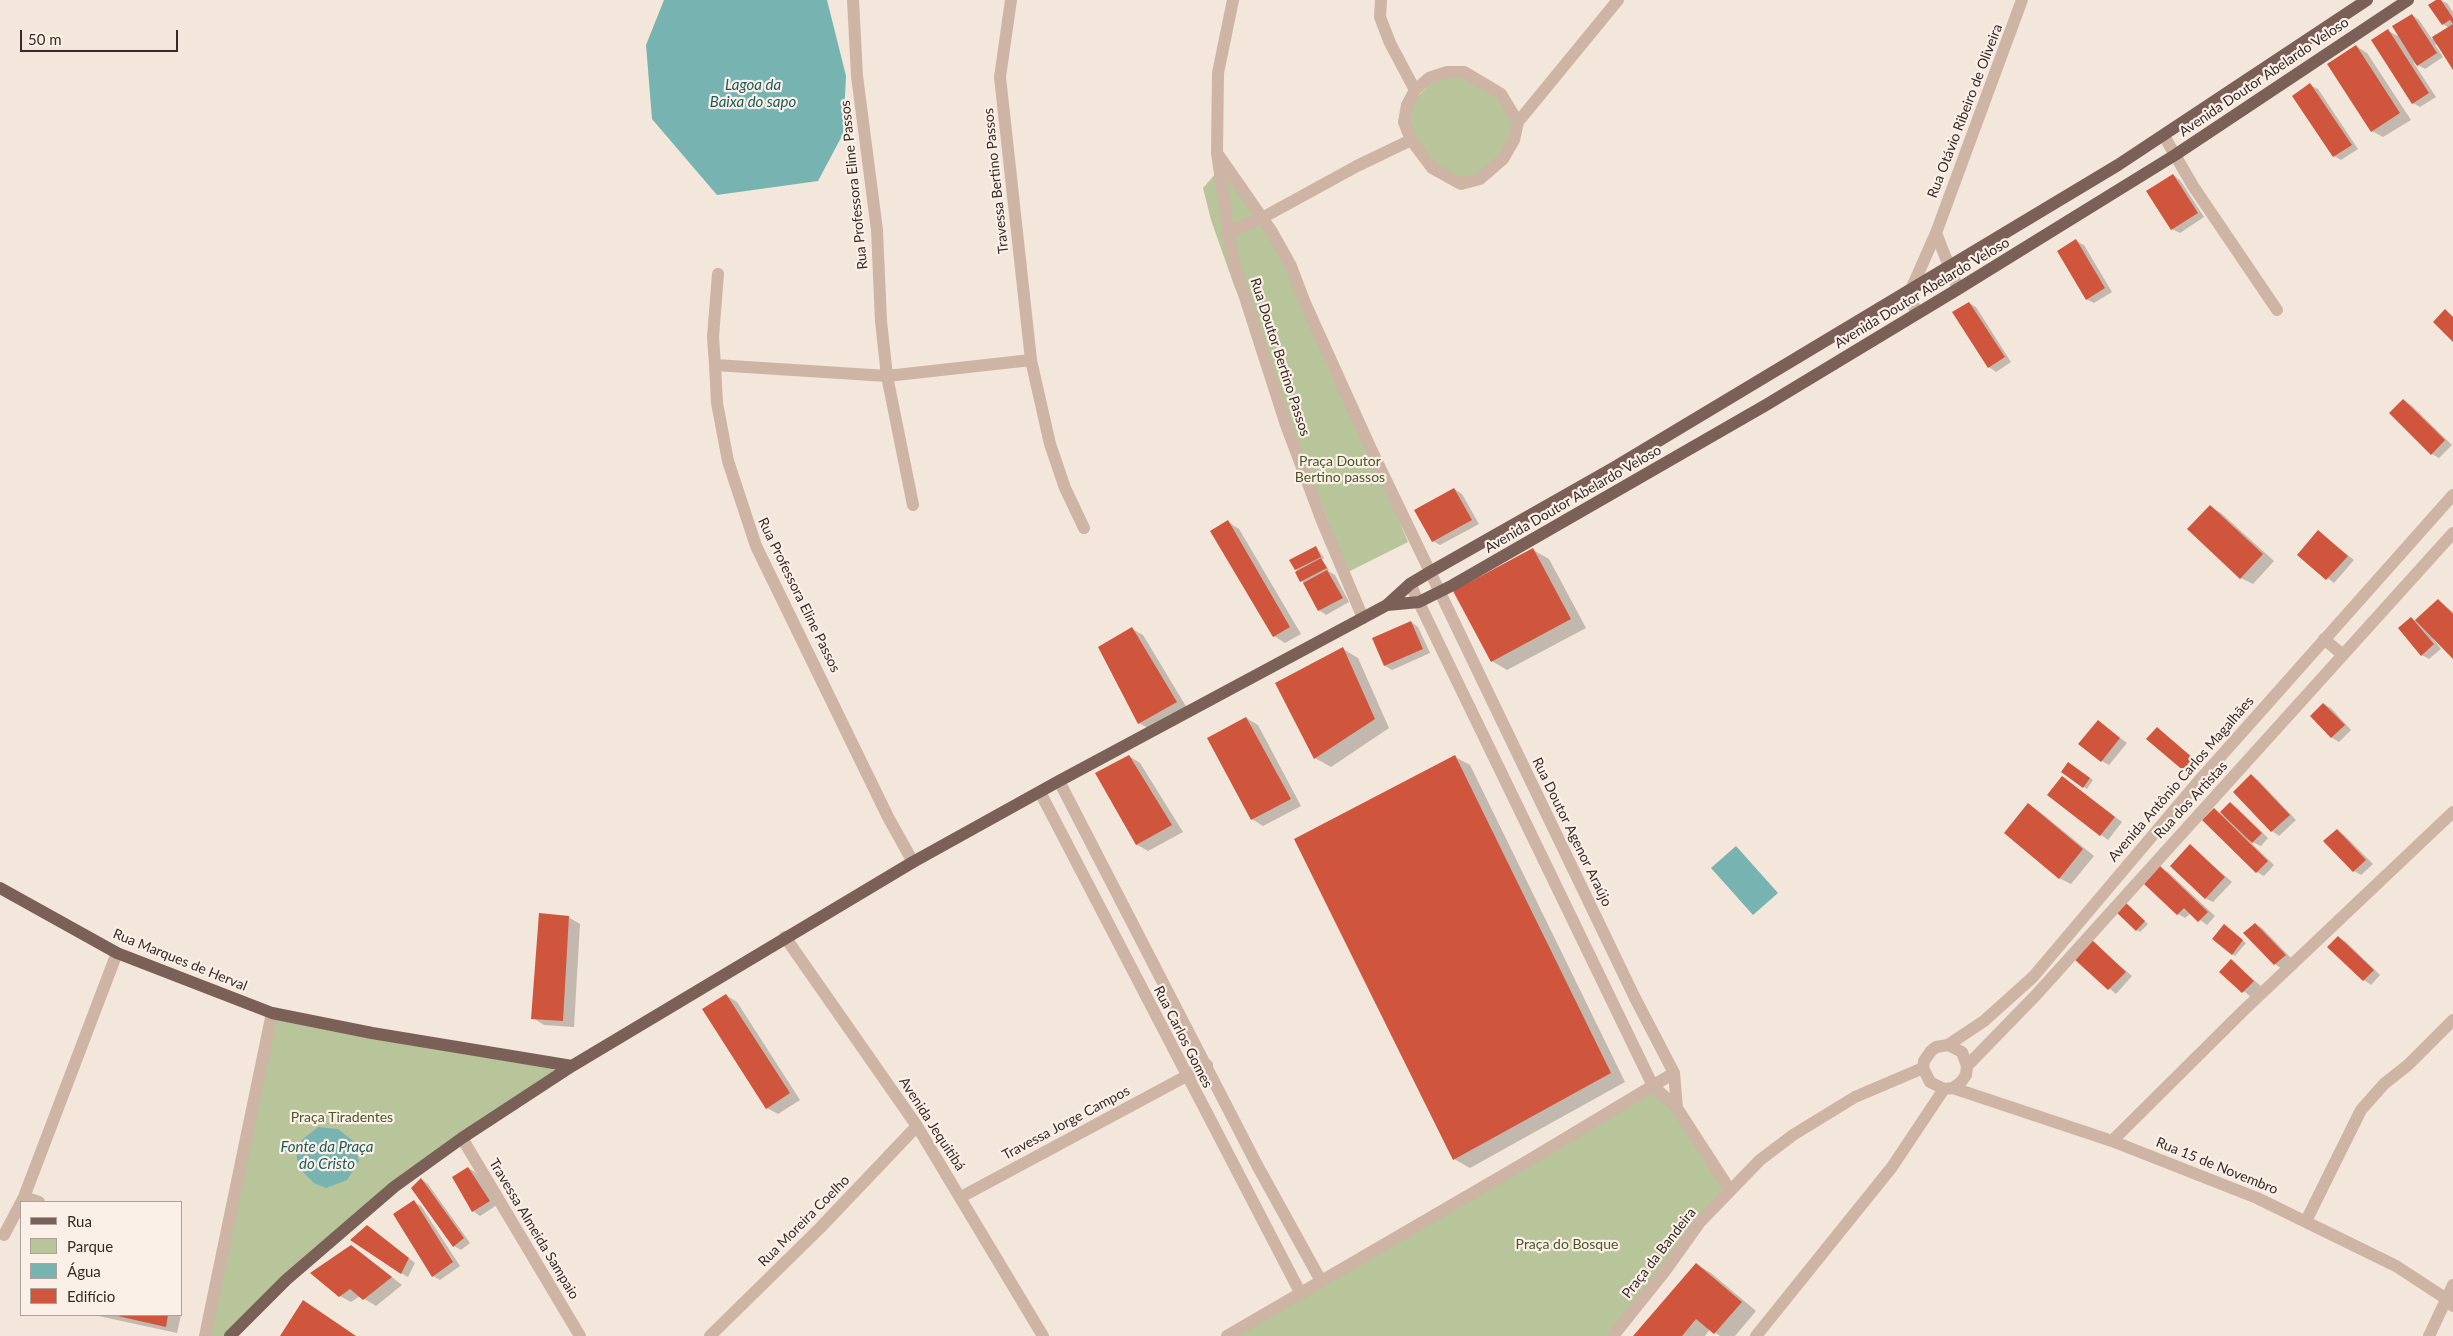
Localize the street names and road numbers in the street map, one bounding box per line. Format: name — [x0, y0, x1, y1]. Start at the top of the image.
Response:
street label: Avenida Doutor Abelardo Veloso — [2176, 14, 2352, 140]
street label: Rua Otávio Ribeiro de Oliveira — [1924, 22, 2006, 200]
street label: Rua Professora Eline Passos — [837, 100, 871, 270]
street label: Travessa Bertino Passos — [980, 107, 1012, 255]
street label: Avenida Doutor Abelardo Veloso — [1832, 234, 2012, 352]
street label: Rua Doutor Bertino Passos — [1246, 276, 1314, 438]
street label: Avenida Doutor Abelardo Veloso — [1482, 441, 1664, 557]
street label: Rua Professora Eline Passos — [754, 515, 844, 675]
street label: Avenida Antônio Carlos Magalhães — [2105, 693, 2257, 865]
street label: Rua Doutor Agenor Araújo — [1529, 755, 1615, 909]
street label: Rua dos Artistas — [2151, 758, 2231, 842]
street label: Rua Marques de Herval — [110, 925, 250, 995]
street label: Rua Carlos Gomes — [1150, 983, 1216, 1091]
street label: Avenida Jequitibá — [895, 1074, 969, 1174]
street label: Travessa Jorge Campos — [999, 1082, 1133, 1164]
street label: Rua 15 de Novembro — [2153, 1134, 2281, 1198]
street label: Travessa Almeida Sampaio — [485, 1156, 583, 1302]
street label: Rua Moreira Coelho — [755, 1172, 853, 1270]
street label: Praça da Bandeira — [1618, 1204, 1700, 1302]

